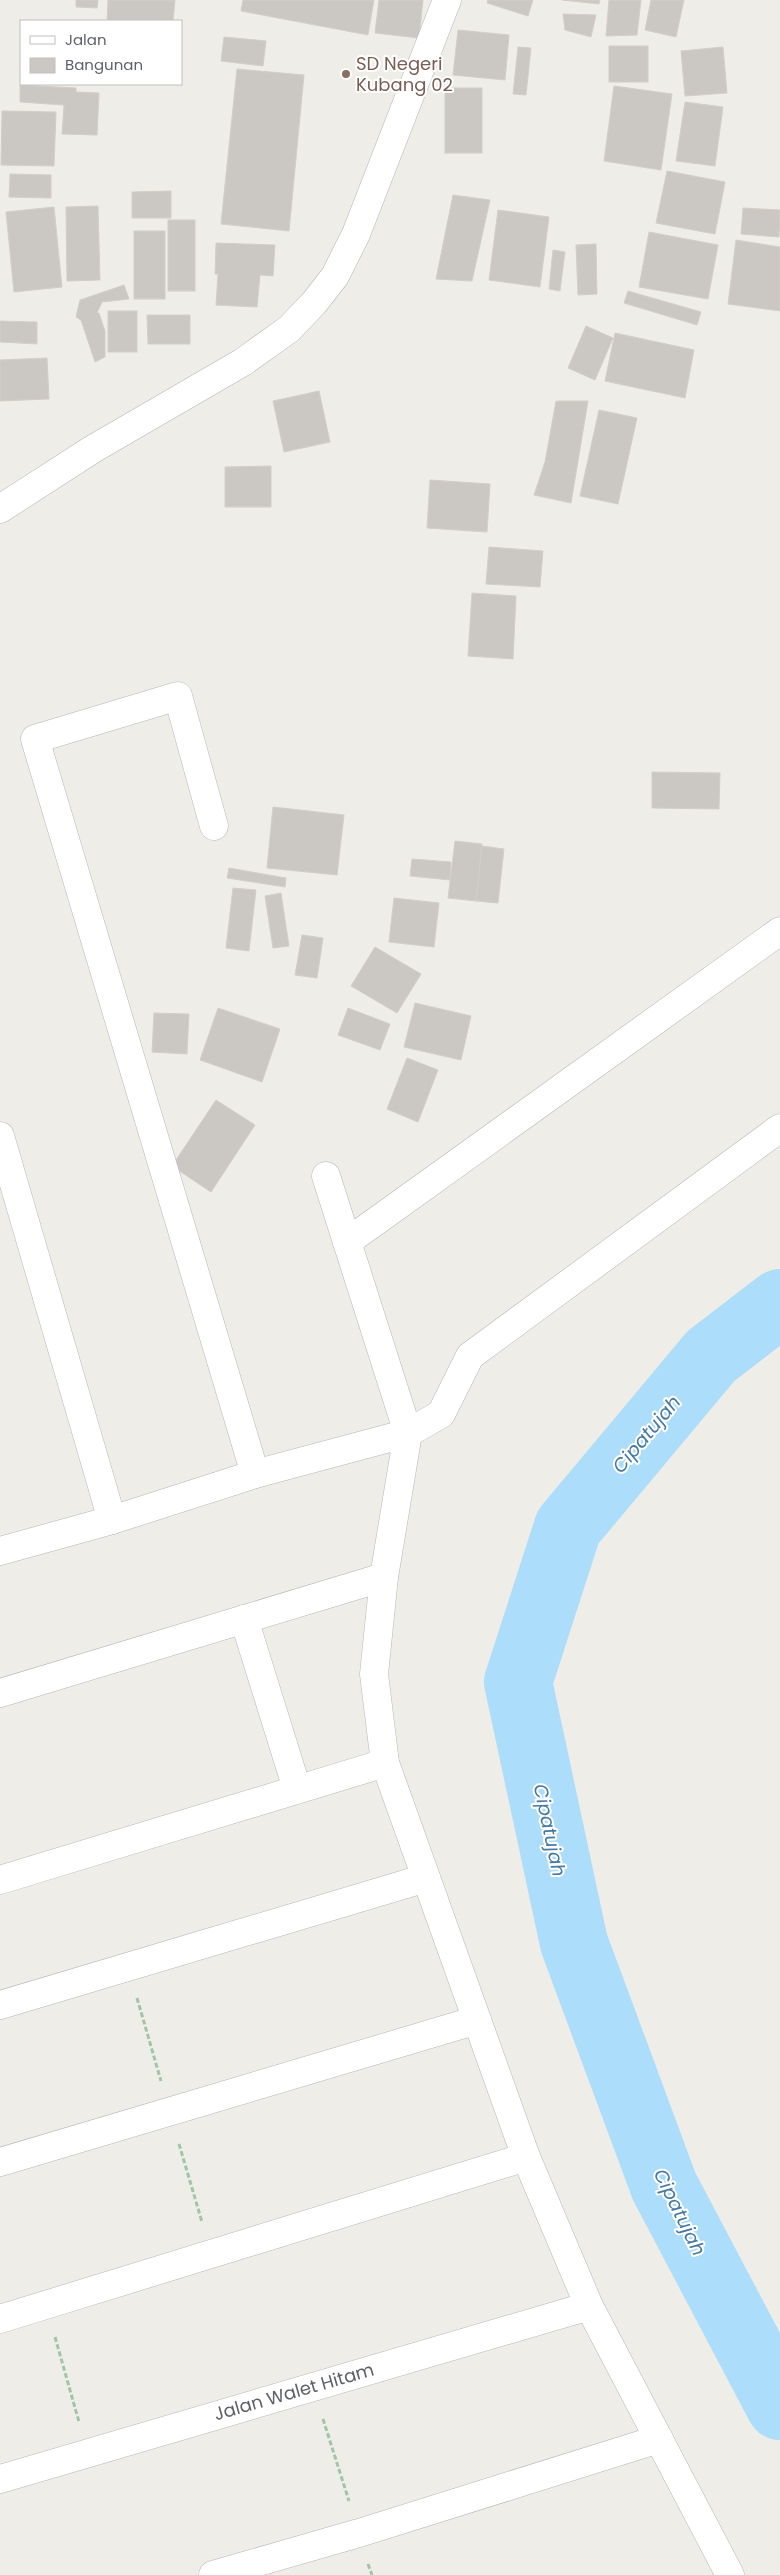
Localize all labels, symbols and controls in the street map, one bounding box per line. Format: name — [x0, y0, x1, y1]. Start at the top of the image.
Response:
legend — [20, 20, 182, 85]
text: Jalan — [65, 29, 107, 50]
place label: SD Negeri Kubang 02 — [356, 51, 453, 97]
text: Bangunan — [65, 54, 143, 75]
marker: SD Negeri Kubang 02 — [340, 68, 352, 80]
water label: Cipatujah — [606, 1390, 687, 1479]
water label: Cipatujah — [527, 1781, 572, 1879]
water label: Cipatujah — [647, 2164, 712, 2260]
street label: Jalan Walet Hitam — [211, 2357, 377, 2426]

